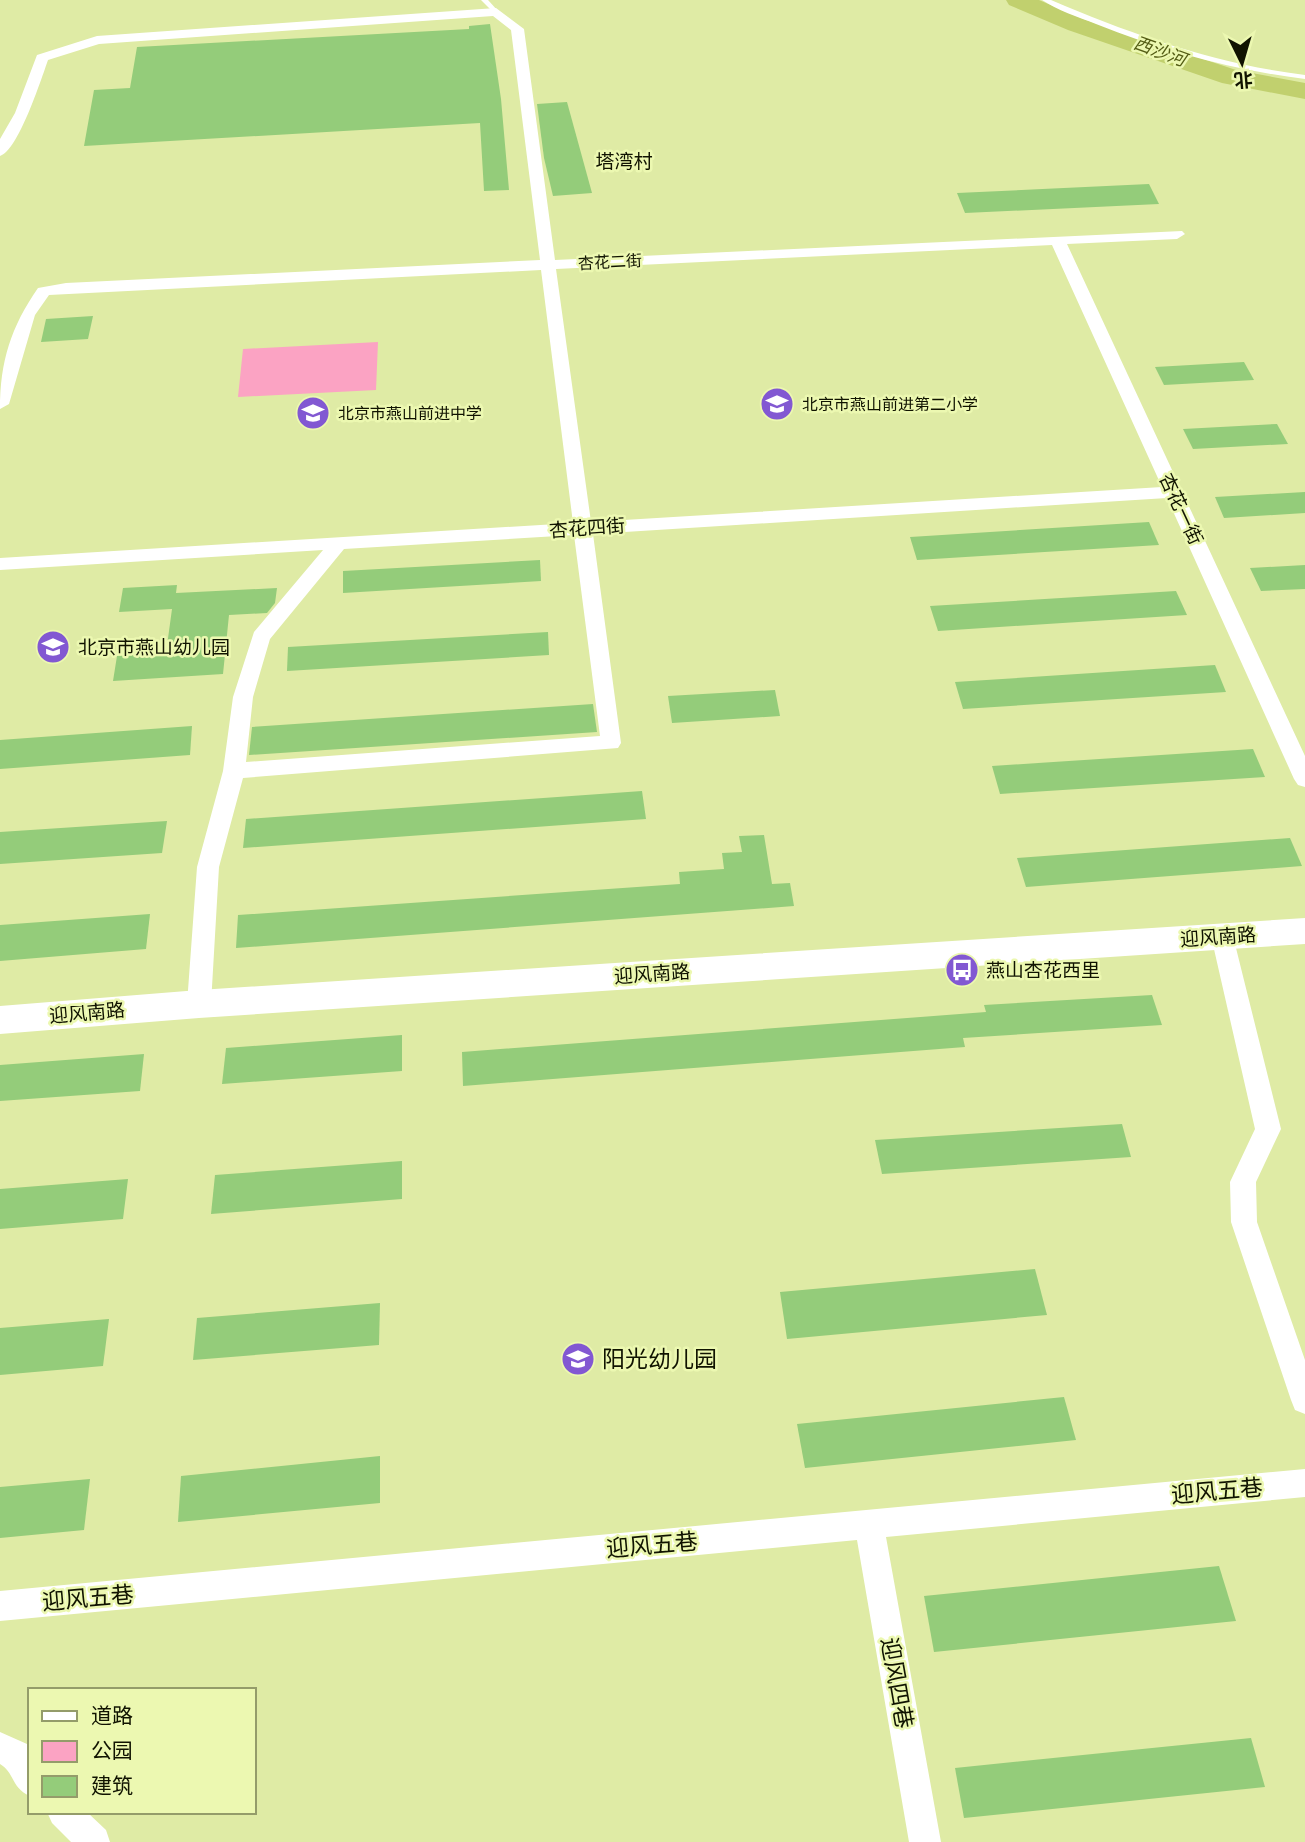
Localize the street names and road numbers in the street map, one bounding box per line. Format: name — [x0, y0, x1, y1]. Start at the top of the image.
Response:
street label: 杏花二街 — [577, 249, 643, 275]
street label: 杏花一街 — [1153, 469, 1209, 549]
street label: 杏花四街 — [548, 512, 626, 544]
street label: 迎风南路 — [1179, 921, 1257, 953]
street label: 迎风南路 — [613, 958, 691, 990]
street label: 迎风南路 — [48, 996, 126, 1030]
street label: 迎风五巷 — [1170, 1471, 1264, 1511]
street label: 迎风五巷 — [605, 1525, 699, 1565]
street label: 迎风五巷 — [41, 1578, 135, 1618]
street label: 迎风四巷 — [873, 1635, 921, 1731]

